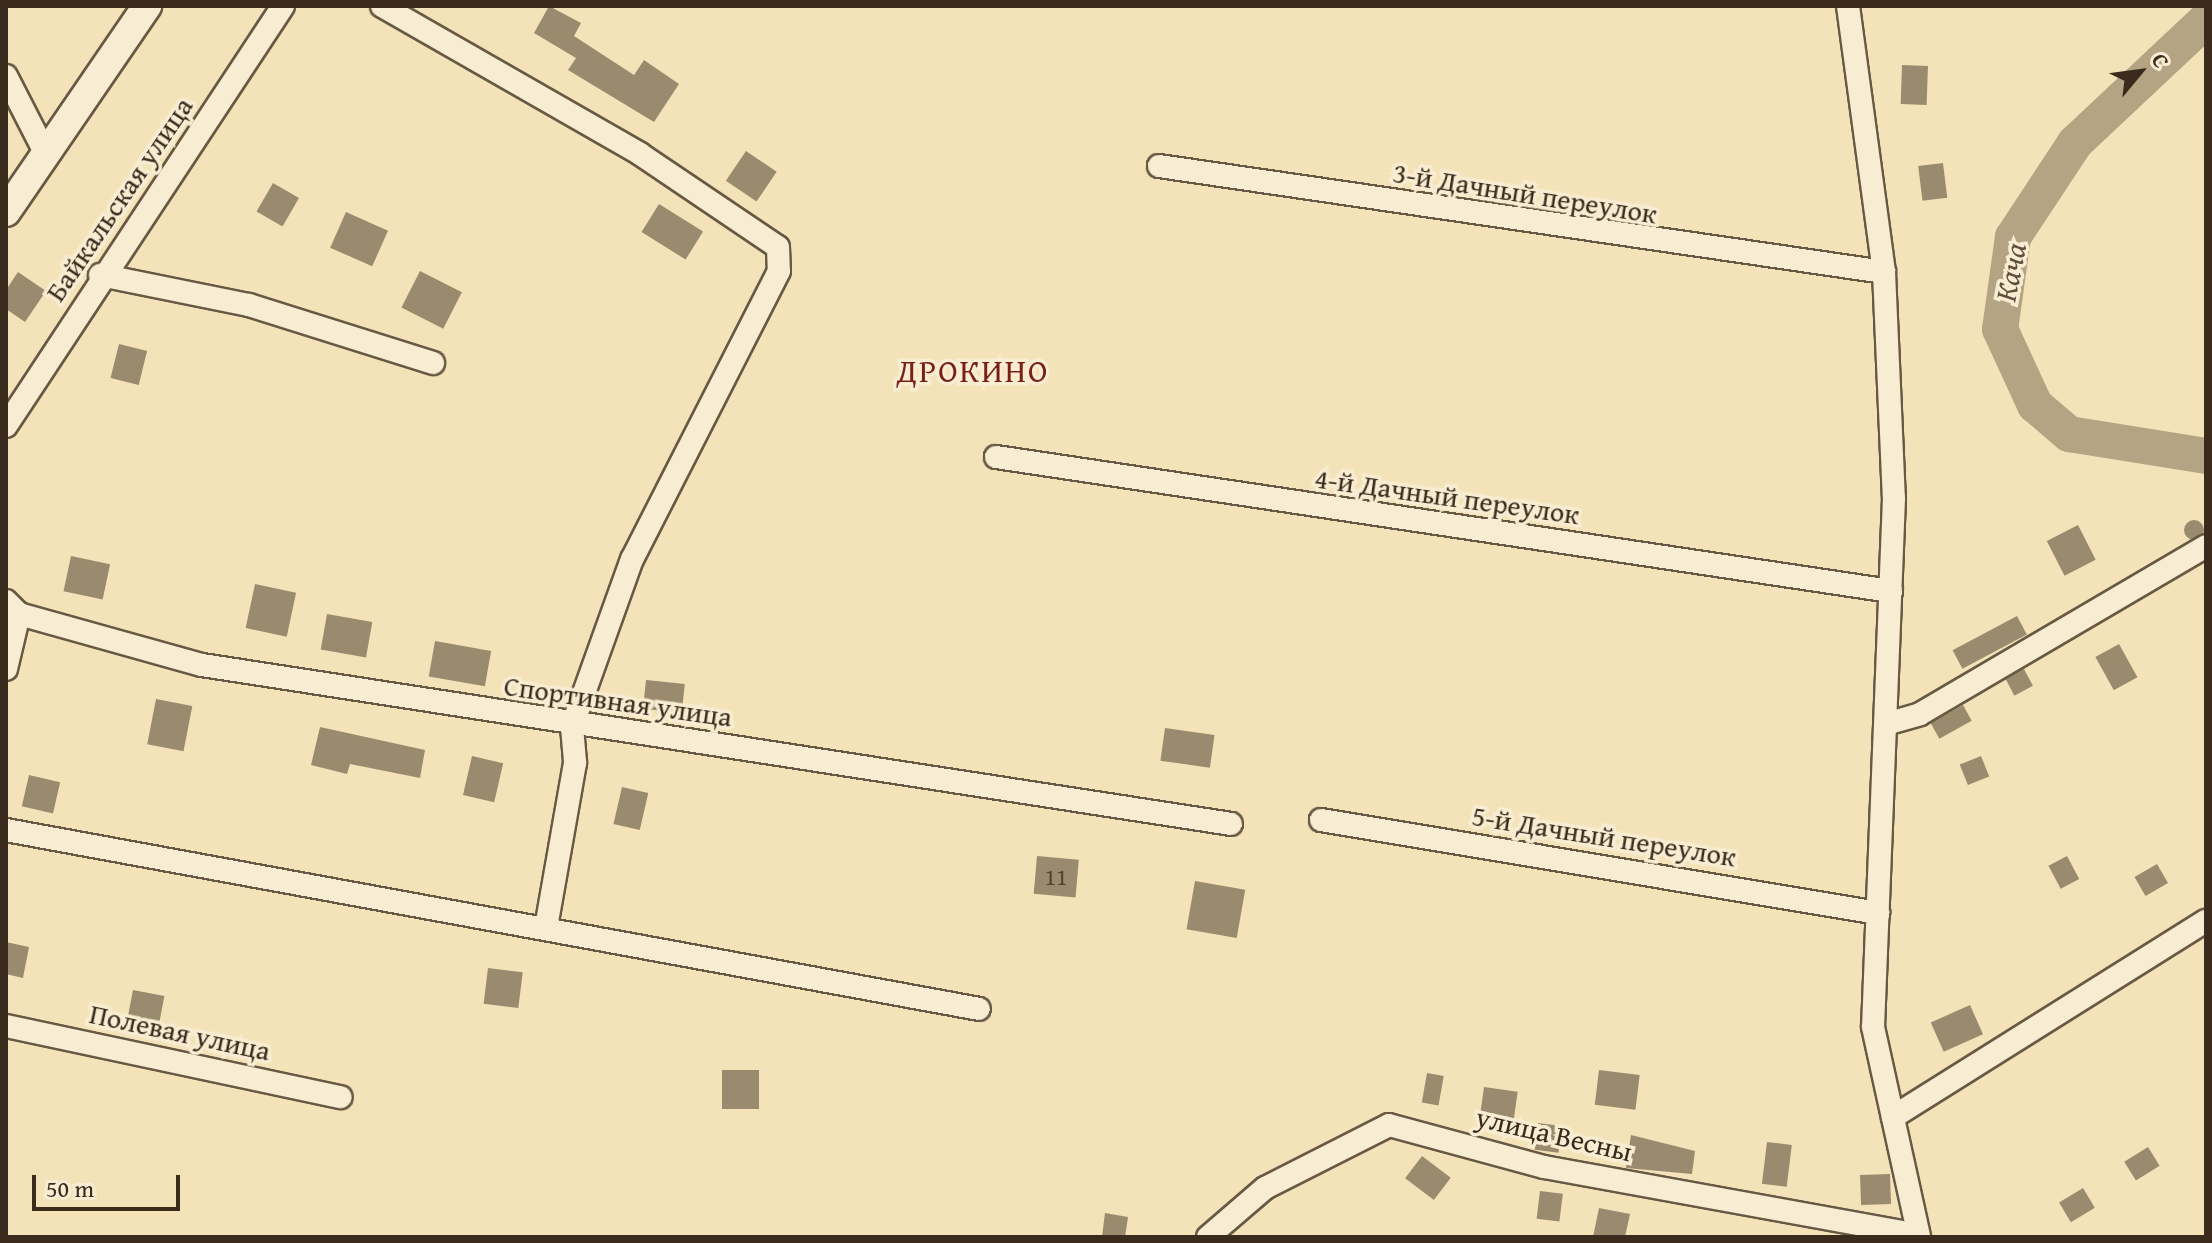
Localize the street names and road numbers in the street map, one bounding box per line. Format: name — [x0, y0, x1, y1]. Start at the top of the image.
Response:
street label: Байкальская улица — [38, 91, 200, 307]
street label: 3-й Дачный переулок — [1391, 156, 1659, 230]
street label: 4-й Дачный переулок — [1313, 461, 1581, 531]
street label: Спортивная улица — [502, 668, 734, 734]
street label: 5-й Дачный переулок — [1470, 799, 1738, 873]
street label: Полевая улица — [87, 996, 273, 1068]
street label: улица Весны — [1473, 1100, 1635, 1168]

